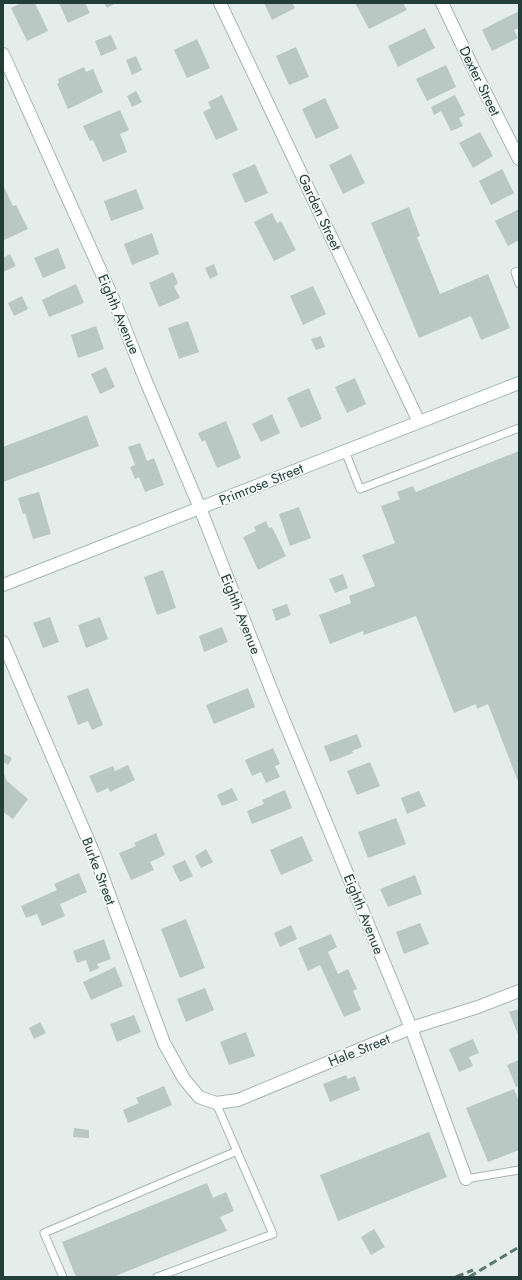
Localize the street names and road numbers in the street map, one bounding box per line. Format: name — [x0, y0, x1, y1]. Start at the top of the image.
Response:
street label: Dexter Street — [454, 43, 506, 120]
street label: Garden Street — [293, 170, 347, 254]
street label: Eighth Avenue — [93, 271, 145, 357]
street label: Primrose Street — [216, 458, 307, 510]
street label: Eighth Avenue — [216, 571, 266, 657]
street label: Burke Street — [77, 834, 121, 908]
street label: Eighth Avenue — [339, 871, 389, 957]
street label: Hale Street — [325, 1028, 393, 1071]

